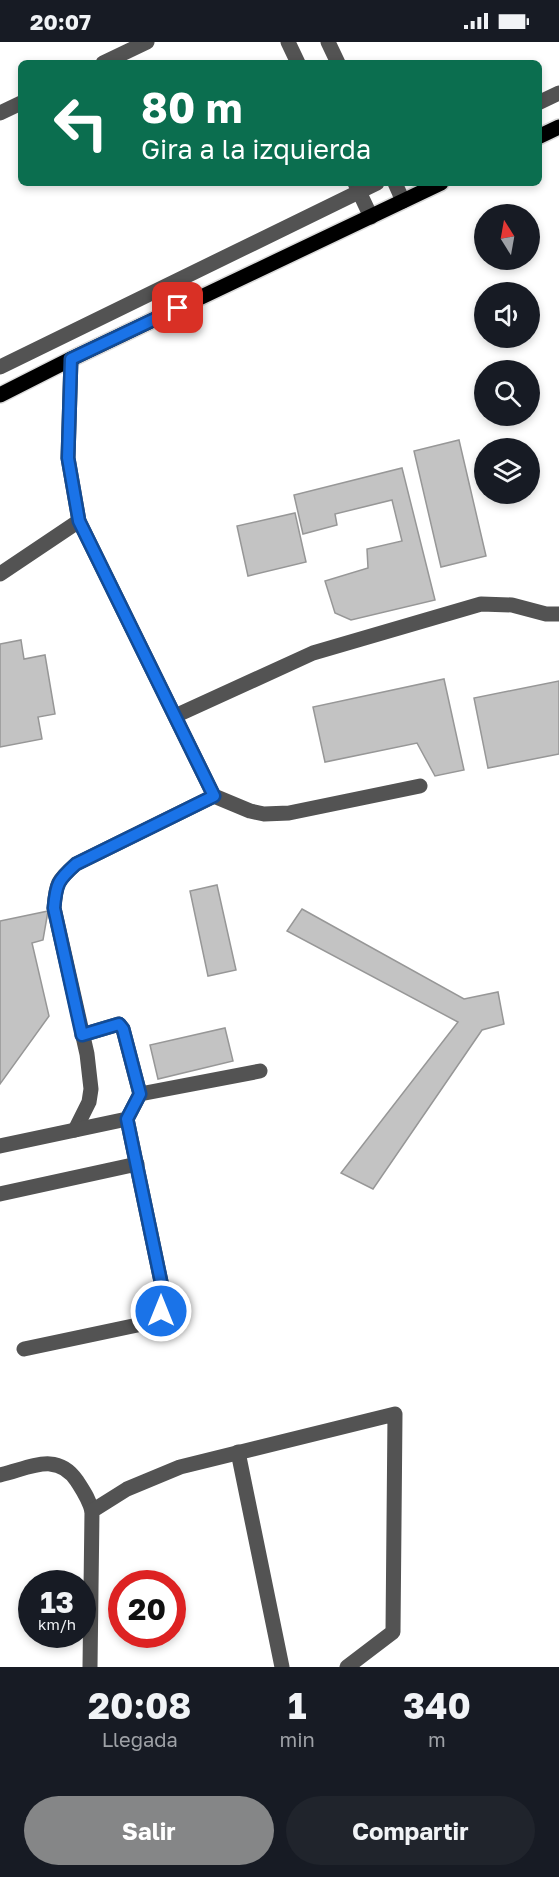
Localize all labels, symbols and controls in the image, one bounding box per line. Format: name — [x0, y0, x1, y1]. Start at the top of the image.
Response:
text: 20:07 — [30, 8, 91, 35]
text: 80 m — [141, 82, 242, 132]
icon: left — [42, 84, 120, 162]
text: Gira a la izquierda — [141, 133, 371, 165]
north arrow — [474, 204, 540, 270]
map controls — [474, 204, 540, 504]
pin — [152, 282, 203, 333]
button: sound — [474, 282, 540, 348]
icon: arrive — [161, 291, 194, 324]
button: search — [474, 360, 540, 426]
button: layers — [474, 438, 540, 504]
position arrow — [129, 1279, 193, 1343]
speed limit sign: 20 — [108, 1570, 186, 1648]
text: 13 — [40, 1584, 74, 1620]
text: km/h — [38, 1615, 76, 1633]
text: 20:08 — [88, 1684, 191, 1727]
text: 1 — [288, 1684, 306, 1727]
text: 340 — [403, 1684, 471, 1727]
text: Llegada — [102, 1727, 178, 1751]
text: min — [280, 1727, 315, 1751]
text: m — [428, 1727, 446, 1751]
button: Salir — [24, 1796, 274, 1865]
button: Compartir — [286, 1796, 535, 1865]

